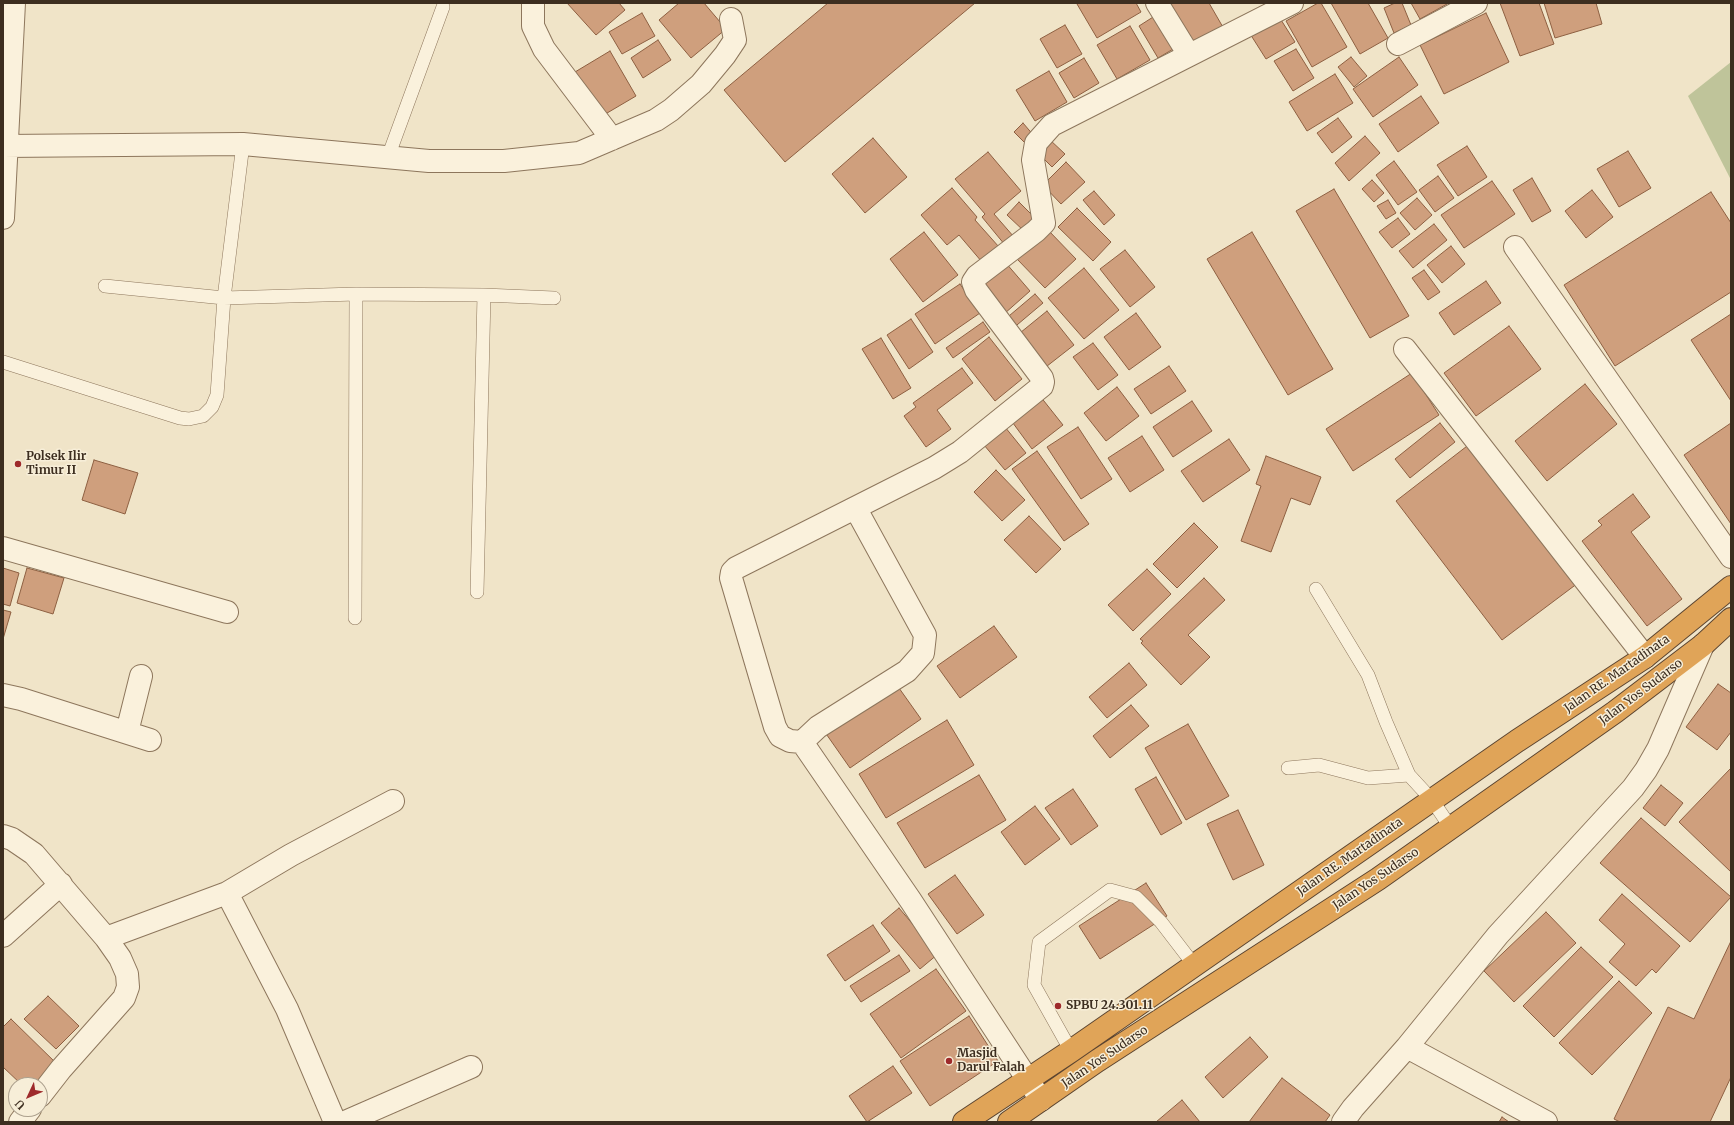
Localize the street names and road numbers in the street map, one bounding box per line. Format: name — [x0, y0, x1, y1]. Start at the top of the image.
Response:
street label: Jalan RE. Martadinata — [1562, 632, 1672, 716]
street label: Jalan Yos Sudarso — [1597, 656, 1685, 728]
street label: Jalan RE. Martadinata — [1295, 815, 1405, 899]
street label: Jalan Yos Sudarso — [1330, 845, 1422, 913]
street label: Jalan Yos Sudarso — [1059, 1023, 1151, 1091]

